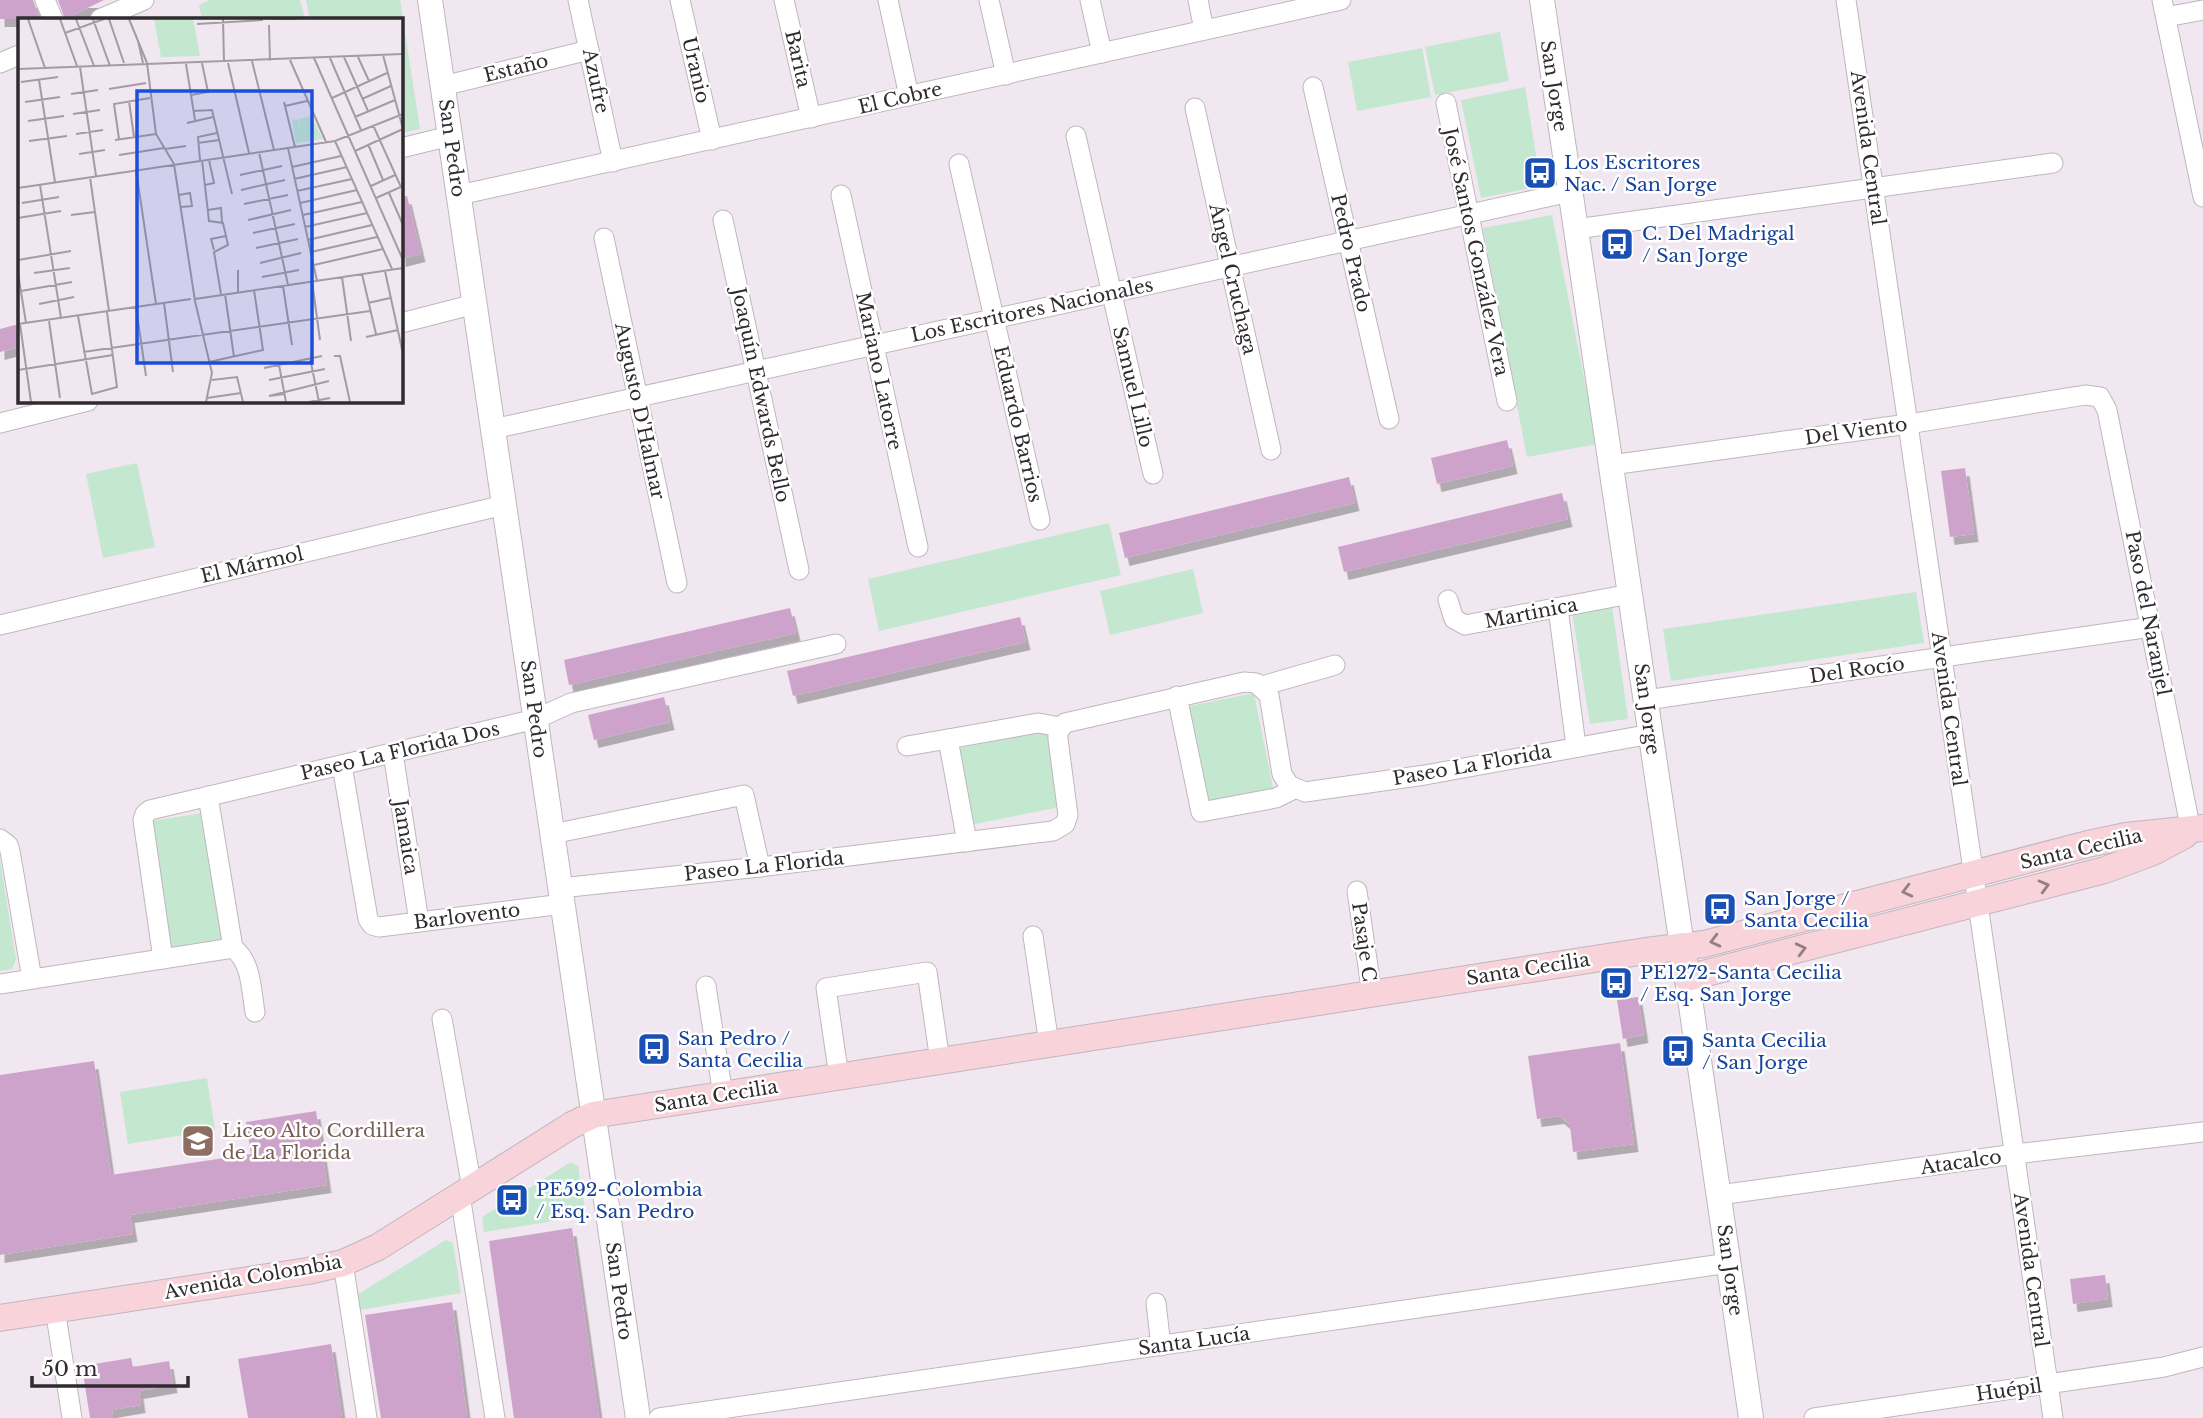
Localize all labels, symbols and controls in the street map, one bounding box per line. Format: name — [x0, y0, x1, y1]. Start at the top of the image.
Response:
inset map — [18, 18, 402, 402]
street label: Barita — [780, 28, 816, 90]
street label: Uranio — [677, 35, 715, 105]
street label: San Jorge — [1535, 39, 1573, 133]
street label: Azufre — [578, 46, 614, 115]
street label: Estaño — [481, 49, 551, 87]
street label: Avenida Central — [1846, 68, 1890, 227]
street label: El Cobre — [856, 77, 944, 119]
street label: San Pedro — [434, 97, 470, 199]
street label: José Santos González Vera — [1438, 123, 1514, 379]
place label: Los Escritores Nac. / San Jorge — [1564, 151, 1717, 196]
bus stop icon: Los Escritores Nac. / San Jorge — [1521, 154, 1559, 192]
street label: Pedro Prado — [1326, 192, 1376, 314]
street label: Ángel Cruchaga — [1204, 200, 1262, 357]
place label: C. Del Madrigal / San Jorge — [1642, 222, 1795, 267]
bus stop icon: C. Del Madrigal / San Jorge — [1598, 225, 1636, 263]
street label: Los Escritores Nacionales — [909, 273, 1155, 347]
street label: Joaquín Edwards Bello — [726, 282, 795, 505]
street label: Mariano Latorre — [851, 290, 907, 452]
street label: Augusto D'Halmar — [610, 320, 670, 501]
street label: Samuel Lillo — [1108, 324, 1158, 450]
street label: Eduardo Barrios — [989, 343, 1047, 505]
street label: Del Viento — [1803, 412, 1909, 450]
street label: Paso del Naranjel — [2121, 529, 2175, 697]
street label: El Mármol — [198, 542, 306, 588]
street label: Martinica — [1483, 593, 1580, 633]
street label: Avenida Central — [1927, 629, 1971, 788]
street label: Del Rocío — [1808, 652, 1906, 688]
street label: San Pedro — [516, 658, 552, 760]
street label: San Jorge — [1629, 662, 1665, 756]
street label: Paseo La Florida Dos — [298, 717, 502, 785]
street label: Paseo La Florida — [1391, 740, 1554, 790]
street label: Jamaica — [388, 795, 423, 877]
street label: Santa Cecilia — [2018, 824, 2145, 874]
street label: Paseo La Florida — [683, 846, 846, 886]
one-way arrow — [2037, 880, 2049, 895]
one-way arrow — [1901, 883, 1913, 897]
place label: San Jorge / Santa Cecilia — [1744, 887, 1869, 932]
bus stop icon: San Jorge / Santa Cecilia — [1701, 890, 1739, 928]
street label: Barlovento — [412, 898, 522, 934]
street label: Pasaje C — [1347, 901, 1381, 983]
one-way arrow — [1709, 933, 1721, 947]
one-way arrow — [1795, 943, 1807, 957]
street label: Santa Cecilia — [1465, 948, 1592, 990]
place label: PE1272-Santa Cecilia / Esq. San Jorge — [1640, 961, 1842, 1006]
bus stop icon: PE1272-Santa Cecilia / Esq. San Jorge — [1597, 964, 1635, 1002]
place label: San Pedro / Santa Cecilia — [678, 1027, 803, 1072]
place label: Santa Cecilia / San Jorge — [1702, 1029, 1827, 1074]
bus stop icon: San Pedro / Santa Cecilia — [635, 1030, 673, 1068]
bus stop icon: Santa Cecilia / San Jorge — [1659, 1032, 1697, 1070]
street label: Santa Cecilia — [653, 1075, 780, 1117]
place label: Liceo Alto Cordillera de La Florida — [222, 1119, 426, 1164]
school or university icon: Liceo Alto Cordillera de La Florida — [179, 1122, 217, 1160]
street label: Atacalco — [1918, 1145, 2003, 1179]
place label: PE592-Colombia / Esq. San Pedro — [536, 1178, 703, 1223]
bus stop icon: PE592-Colombia / Esq. San Pedro — [493, 1181, 531, 1219]
street label: Avenida Central — [2009, 1190, 2053, 1349]
street label: San Jorge — [1712, 1223, 1748, 1317]
street label: San Pedro — [601, 1240, 637, 1342]
street label: Avenida Colombia — [161, 1250, 344, 1304]
street label: Santa Lucía — [1137, 1322, 1252, 1360]
scale bar — [32, 1344, 187, 1388]
text: 50 m — [42, 1356, 98, 1382]
street label: Huépil — [1975, 1374, 2043, 1406]

